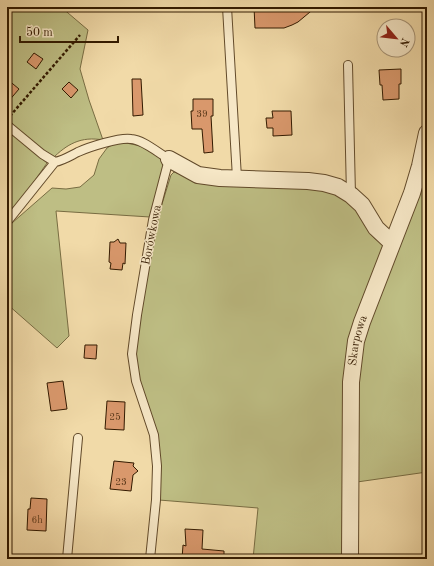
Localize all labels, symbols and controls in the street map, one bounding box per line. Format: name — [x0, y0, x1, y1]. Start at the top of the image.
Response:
scale bar — [20, 18, 118, 44]
north arrow — [376, 18, 416, 58]
text: 50 m — [26, 26, 53, 39]
text: N — [396, 36, 410, 49]
house number: 39 — [196, 109, 208, 119]
street label: Borówkowa — [140, 204, 164, 266]
street label: Skarpowa — [347, 314, 370, 367]
house number: 25 — [109, 412, 121, 422]
house number: 23 — [115, 477, 127, 487]
house number: 6h — [31, 515, 43, 525]

